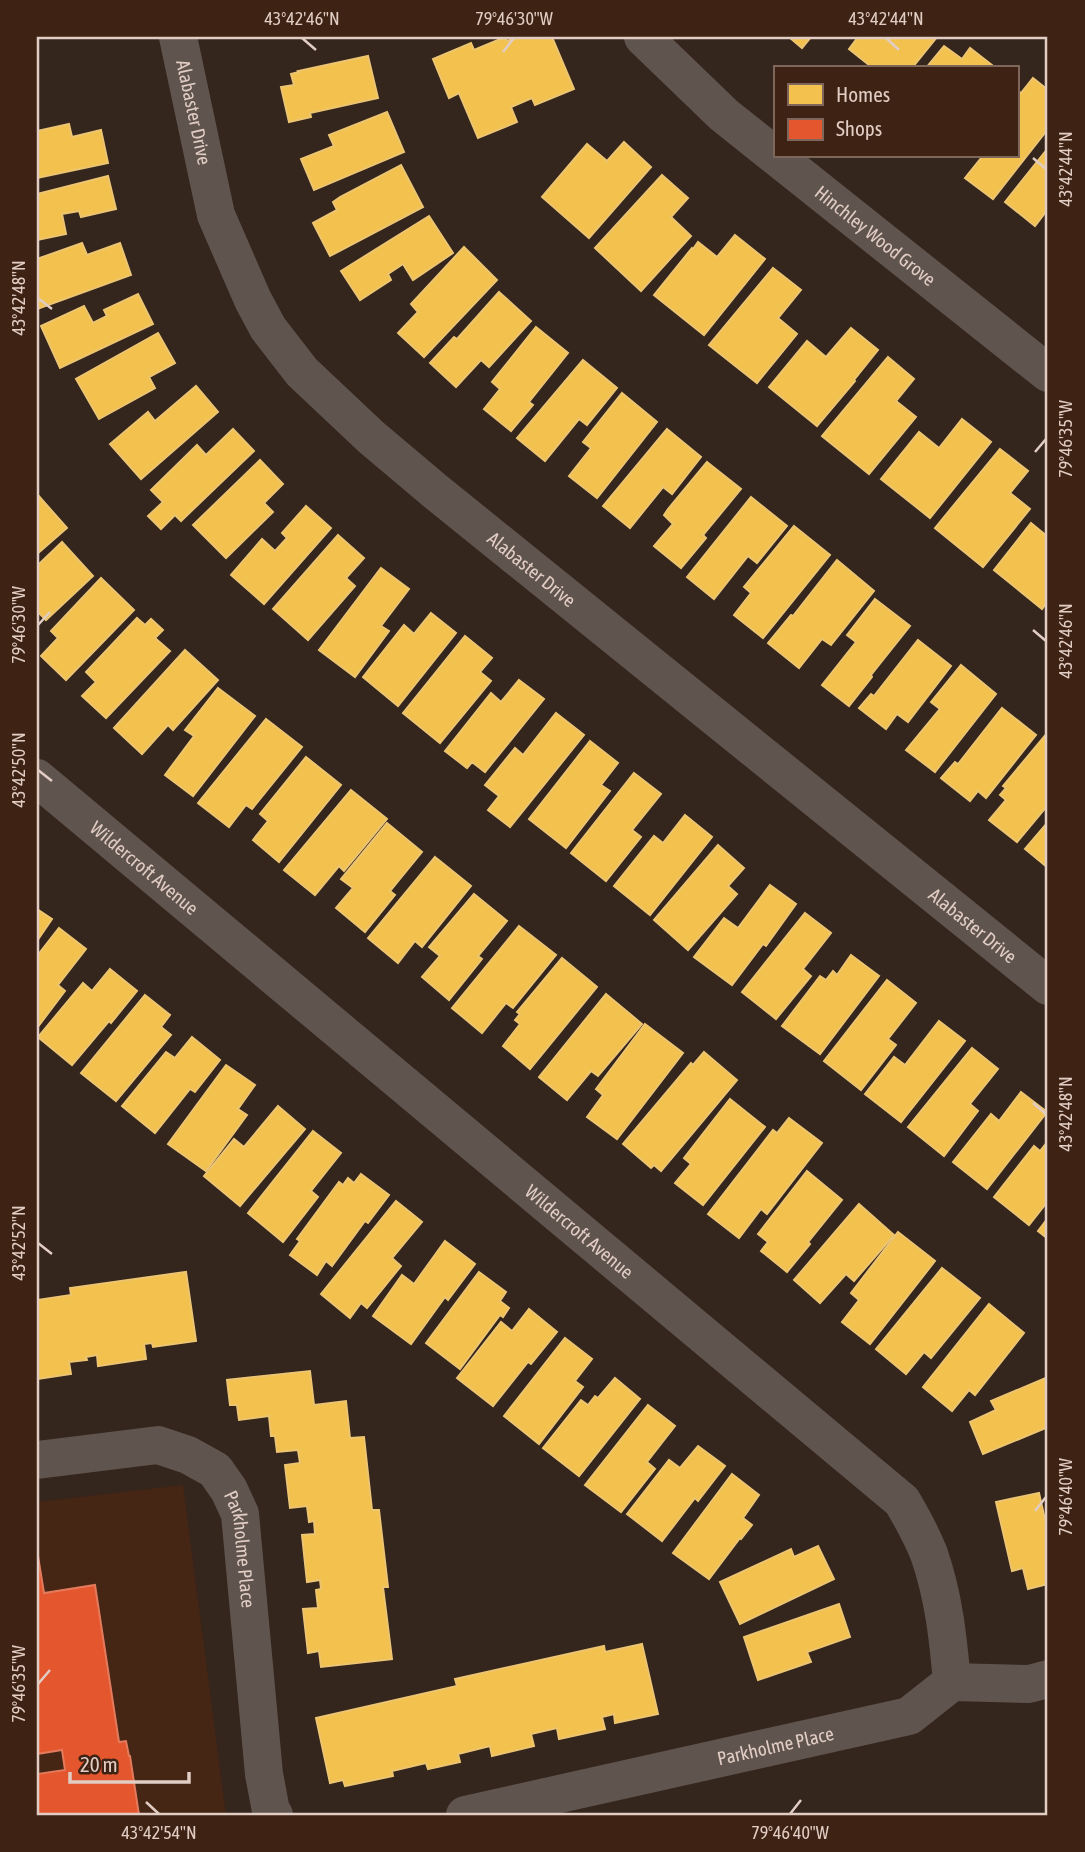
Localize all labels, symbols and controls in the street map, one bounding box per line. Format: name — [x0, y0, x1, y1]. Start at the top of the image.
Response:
text: 43°42'46"N — [264, 8, 340, 29]
text: 79°46'30"W — [475, 8, 553, 29]
text: 43°42'44"N — [848, 8, 924, 29]
street label: Alabaster Drive — [172, 58, 216, 167]
legend — [774, 66, 1018, 158]
text: Homes — [836, 82, 890, 106]
text: Shops — [836, 116, 882, 140]
text: 43°42'44"N — [1055, 131, 1076, 207]
street label: Hinchley Wood Grove — [811, 181, 940, 290]
text: 43°42'48"N — [8, 260, 29, 336]
text: 79°46'35"W — [1055, 400, 1076, 478]
street label: Alabaster Drive — [483, 527, 580, 611]
text: 79°46'30"W — [8, 586, 29, 664]
text: 43°42'46"N — [1055, 603, 1076, 679]
text: 43°42'50"N — [8, 732, 29, 808]
street label: Wildercroft Avenue — [86, 816, 203, 919]
street label: Alabaster Drive — [924, 883, 1021, 967]
text: 43°42'48"N — [1055, 1076, 1076, 1152]
street label: Wildercroft Avenue — [521, 1180, 638, 1283]
text: 43°42'52"N — [8, 1205, 29, 1281]
text: 79°46'40"W — [1055, 1458, 1076, 1536]
street label: Parkholme Place — [220, 1487, 260, 1609]
text: 79°46'35"W — [8, 1645, 29, 1723]
street label: Parkholme Place — [715, 1722, 836, 1769]
scale bar — [70, 1740, 189, 1784]
text: 20 m — [80, 1752, 118, 1776]
text: 43°42'54"N — [121, 1822, 197, 1843]
text: 79°46'40"W — [751, 1822, 829, 1843]

